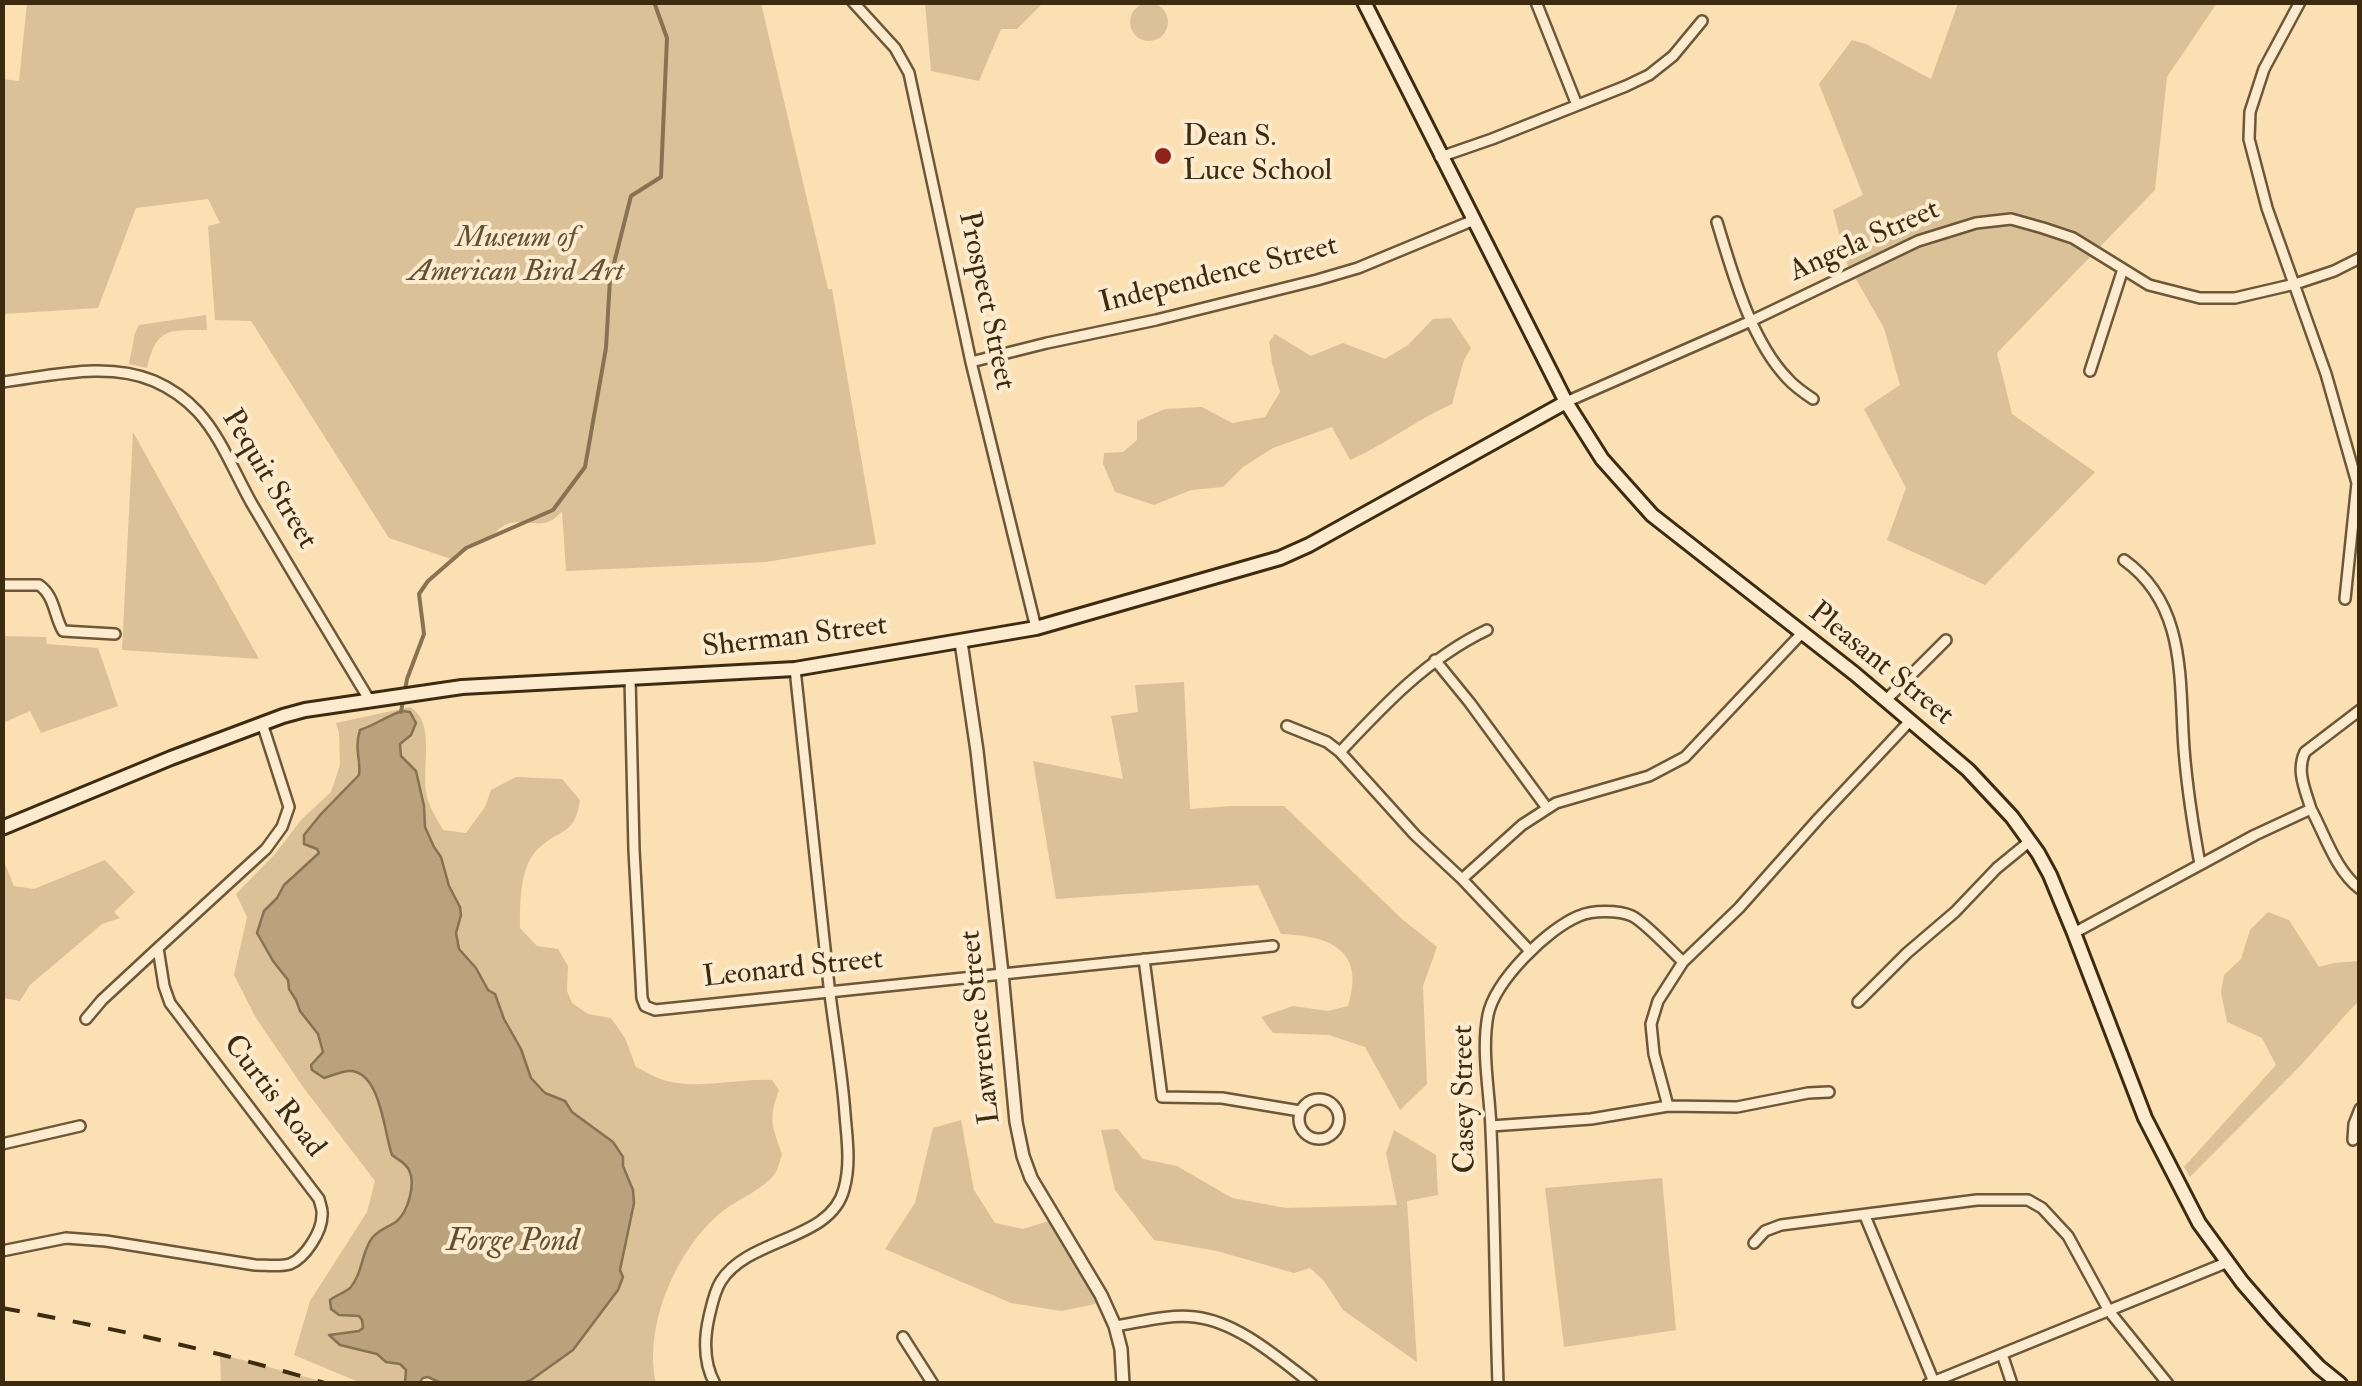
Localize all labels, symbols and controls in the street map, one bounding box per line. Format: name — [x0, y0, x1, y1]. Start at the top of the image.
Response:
place label: Dean S. Luce School — [1183, 121, 1332, 192]
marker: Dean S. Luce School — [1152, 145, 1174, 167]
street label: Angela Street — [1784, 193, 1946, 291]
street label: Prospect Street — [949, 209, 1021, 393]
park label: Museum of American Bird Art — [408, 222, 624, 292]
street label: Independence Street — [1096, 229, 1342, 323]
street label: Pequit Street — [212, 404, 324, 556]
street label: Pleasant Street — [1800, 596, 1960, 734]
street label: Sherman Street — [701, 609, 889, 667]
street label: Lawrence Street — [954, 928, 1010, 1126]
street label: Leonard Street — [701, 943, 885, 997]
street label: Casey Street — [1447, 1024, 1485, 1174]
street label: Curtis Road — [214, 1029, 332, 1165]
water label: Forge Pond — [447, 1224, 579, 1262]

